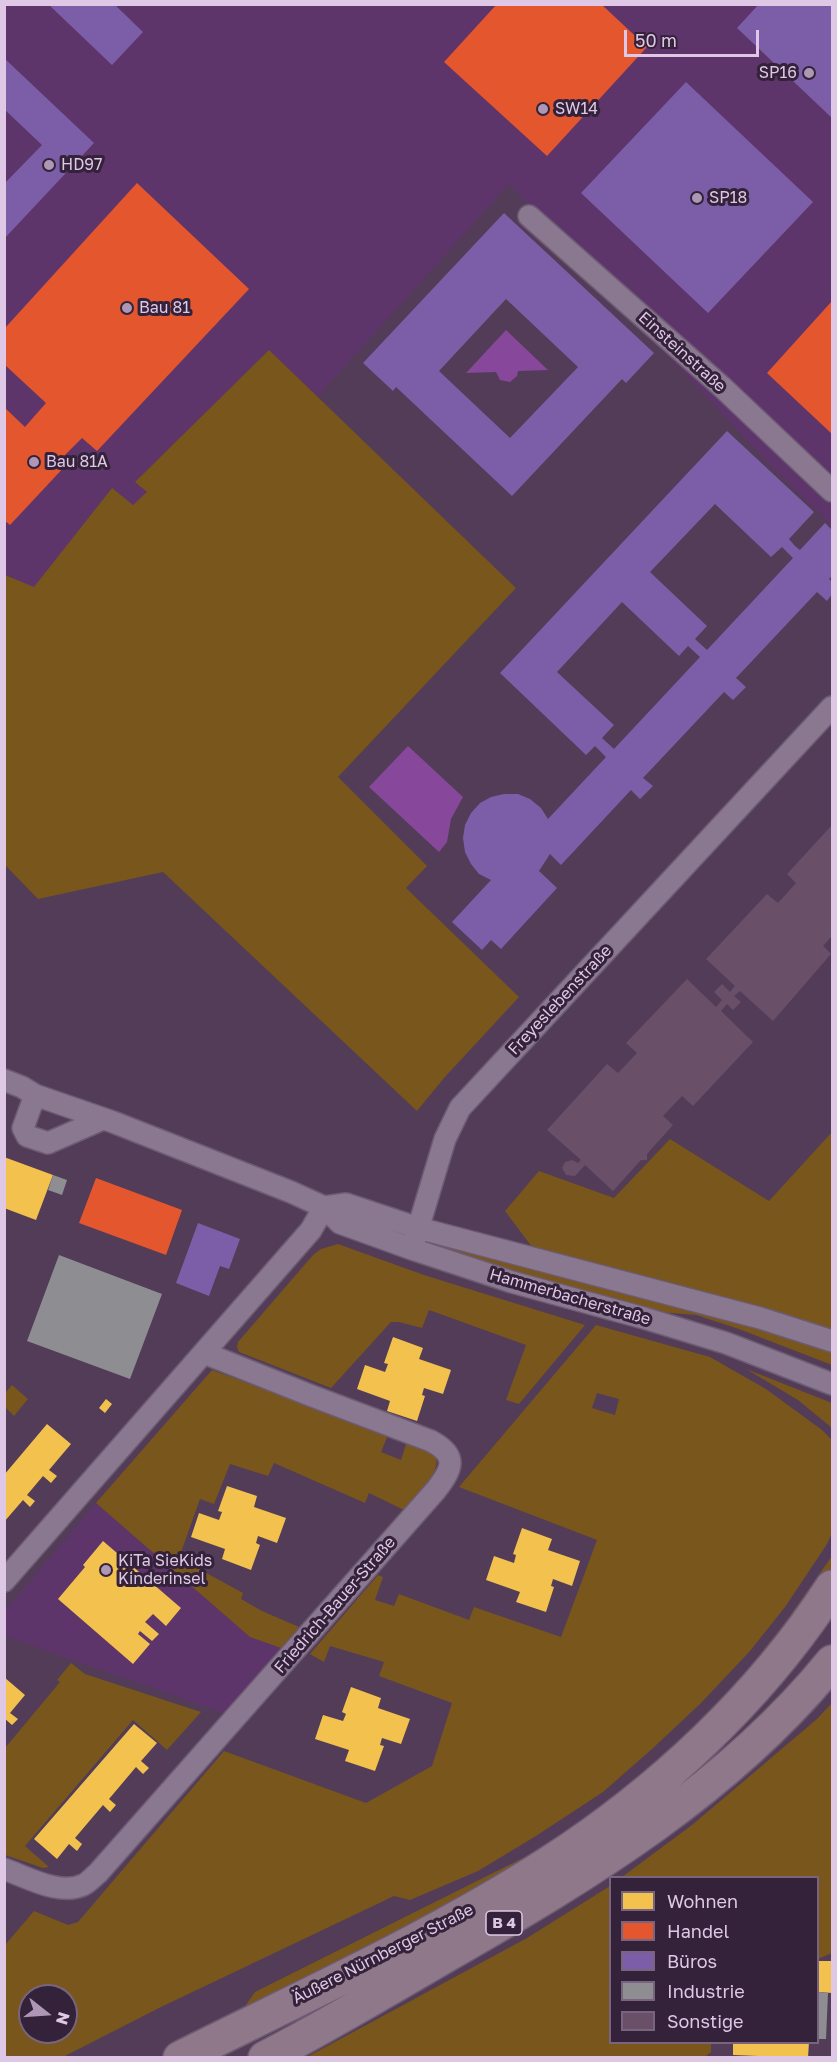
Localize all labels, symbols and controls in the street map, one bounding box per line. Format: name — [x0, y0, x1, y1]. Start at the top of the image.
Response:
scale bar — [627, 18, 762, 56]
text: 50 m — [635, 29, 677, 51]
place label: SP16 — [759, 63, 797, 83]
marker: SP16 — [802, 66, 816, 80]
place label: SW14 — [555, 99, 598, 119]
marker: SW14 — [536, 102, 550, 116]
place label: HD97 — [61, 155, 103, 175]
marker: HD97 — [42, 158, 56, 172]
place label: SP18 — [709, 188, 747, 208]
marker: SP18 — [690, 191, 704, 205]
place label: Bau 81 — [139, 298, 190, 318]
marker: Bau 81 — [120, 301, 134, 315]
street label: Einsteinstraße — [634, 308, 730, 396]
place label: Bau 81A — [46, 452, 108, 472]
marker: Bau 81A — [27, 455, 41, 469]
street label: Freyeslebenstraße — [504, 941, 616, 1059]
street label: Hammerbacherstraße — [487, 1265, 653, 1329]
street label: Friedrich-Bauer-Straße — [271, 1533, 399, 1677]
place label: KiTa SieKids Kinderinsel — [118, 1551, 212, 1589]
marker: KiTa SieKids Kinderinsel — [99, 1563, 113, 1577]
legend — [609, 1876, 819, 2044]
text: Wohnen — [667, 1890, 738, 1912]
street label: Äußere Nürnberger Straße — [289, 1900, 477, 2008]
road number: B 4 — [486, 1911, 522, 1935]
text: Handel — [667, 1920, 729, 1942]
text: Büros — [667, 1950, 717, 1972]
text: Industrie — [667, 1980, 745, 2002]
north arrow — [18, 1984, 78, 2044]
text: N — [52, 2010, 75, 2027]
text: Sonstige — [667, 2010, 743, 2032]

